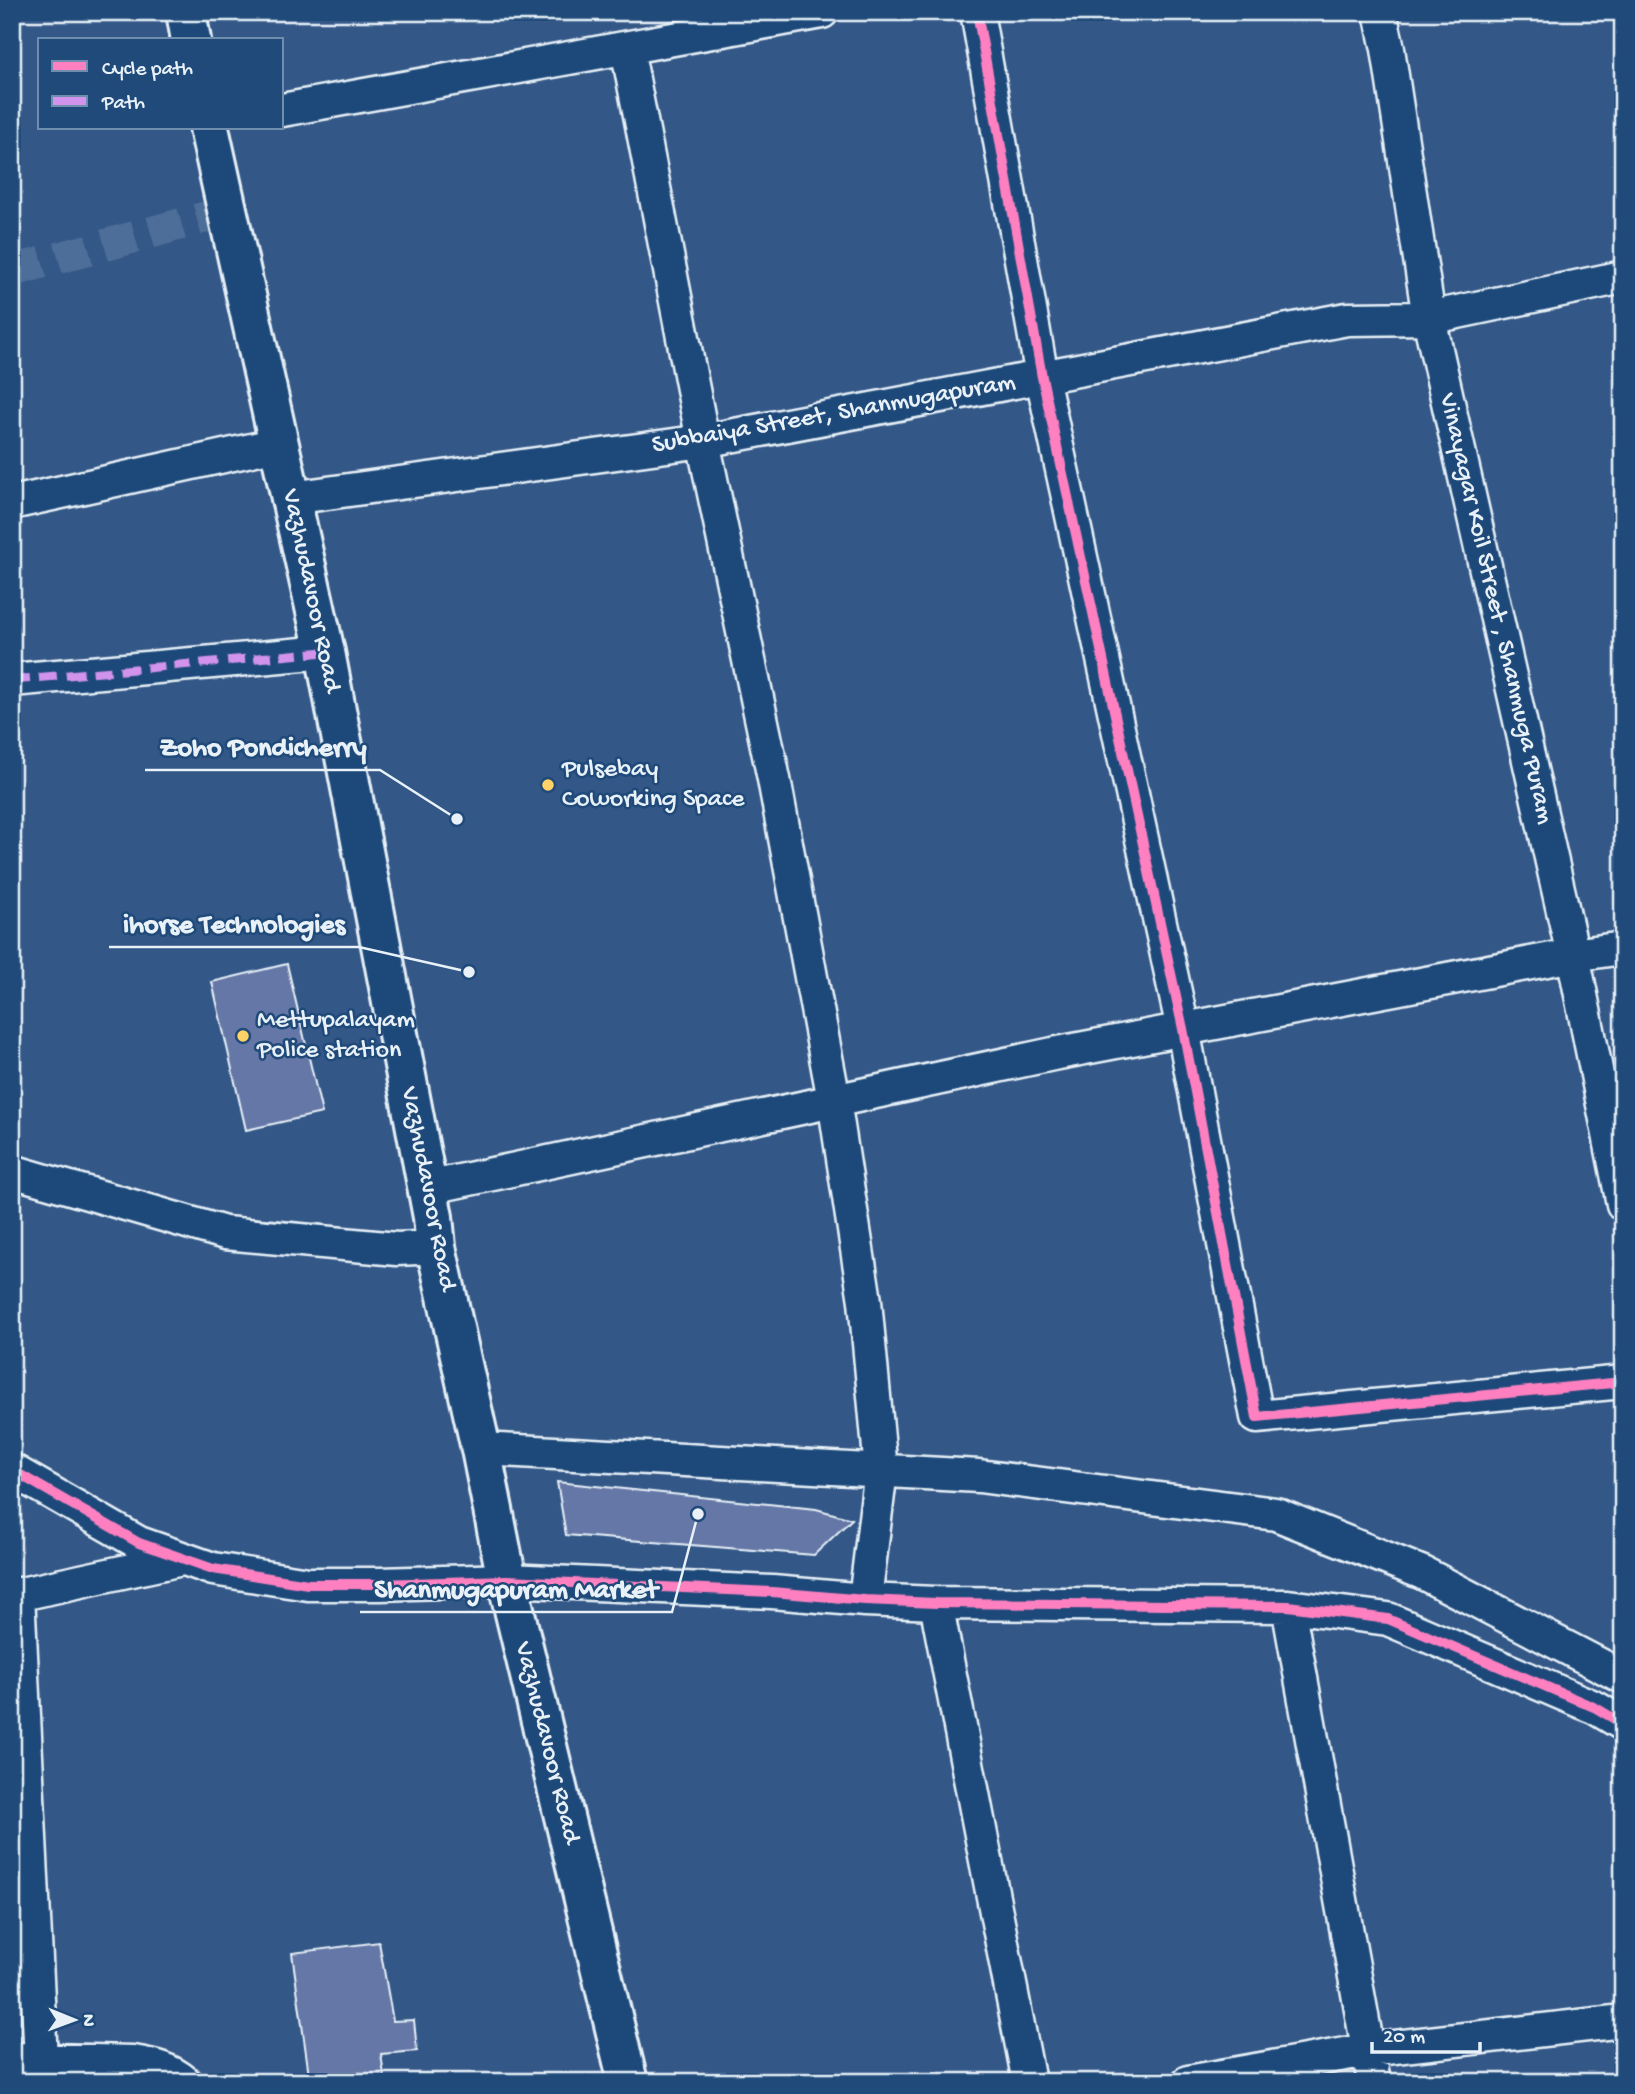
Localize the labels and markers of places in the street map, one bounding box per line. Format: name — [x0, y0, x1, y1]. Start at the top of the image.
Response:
callout: Zoho Pondicherry — [145, 721, 380, 770]
place label: Pulsebay Coworking Space — [561, 755, 745, 816]
marker: Pulsebay Coworking Space — [540, 777, 556, 793]
callout: ihorse Technologies — [109, 898, 359, 947]
place label: Mettupalayam Police station — [256, 1006, 415, 1067]
marker: Mettupalayam Police station — [235, 1028, 251, 1044]
callout: Shanmugapuram Market — [360, 1563, 672, 1612]

